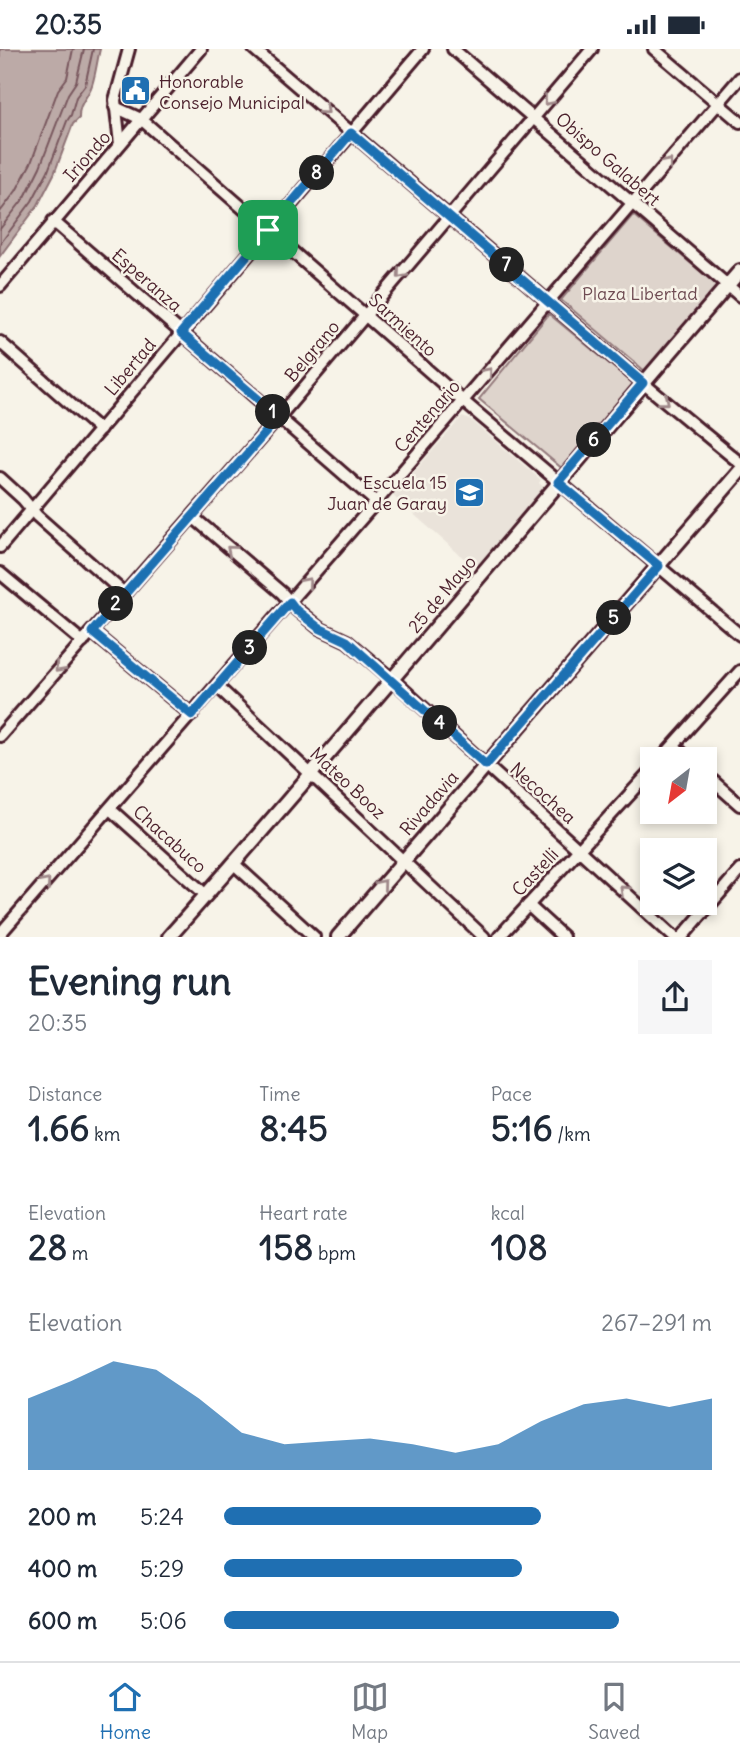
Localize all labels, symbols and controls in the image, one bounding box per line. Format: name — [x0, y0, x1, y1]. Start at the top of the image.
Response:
text: 20:35 — [35, 8, 102, 41]
place label: Honorable Consejo Municipal — [159, 70, 305, 114]
public building icon: Honorable Consejo Municipal — [119, 74, 153, 108]
one-way arrow — [544, 93, 556, 106]
one-way arrow — [316, 102, 329, 114]
street label: Obispo Galabert — [551, 107, 665, 211]
street label: Iriondo — [59, 126, 115, 186]
pin: 8 — [300, 155, 334, 191]
one-way arrow — [660, 158, 672, 171]
text: 8 — [311, 160, 322, 184]
pin — [238, 200, 298, 260]
icon: arrive — [249, 211, 287, 249]
street label: Esperanza — [107, 243, 187, 317]
pin: 7 — [490, 247, 524, 283]
text: 7 — [502, 252, 511, 276]
one-way arrow — [397, 266, 409, 279]
park label: Plaza Libertad — [582, 282, 698, 305]
street label: Sarmiento — [364, 288, 442, 362]
street label: Belgrano — [280, 315, 344, 387]
street label: Libertad — [99, 333, 161, 400]
one-way arrow — [480, 368, 492, 381]
street label: Centenario — [389, 375, 465, 457]
one-way arrow — [656, 393, 669, 405]
pin: 1 — [256, 395, 290, 429]
text: 1 — [269, 399, 276, 423]
pin: 6 — [576, 423, 612, 457]
text: 6 — [588, 427, 599, 451]
place label: Escuela 15 Juan de Garay — [327, 471, 447, 515]
school or university icon: Escuela 15 Juan de Garay — [453, 475, 487, 509]
one-way arrow — [227, 546, 240, 558]
street label: 25 de Mayo — [403, 551, 481, 637]
one-way arrow — [299, 577, 311, 590]
pin: 2 — [99, 587, 134, 621]
text: 2 — [110, 591, 121, 615]
pin: 5 — [596, 601, 632, 635]
text: 5 — [608, 605, 619, 629]
pin: 3 — [232, 631, 268, 665]
text: 3 — [244, 635, 255, 659]
one-way arrow — [55, 660, 67, 673]
pin: 4 — [422, 705, 458, 741]
text: 4 — [434, 710, 445, 734]
street label: Mateo Booz — [305, 742, 391, 824]
north arrow — [640, 747, 718, 824]
map controls — [640, 747, 717, 915]
street label: Necochea — [505, 757, 581, 829]
street label: Rivadavia — [395, 766, 463, 840]
street label: Chacabuco — [128, 800, 212, 878]
button: layers — [640, 838, 717, 915]
street label: Castelli — [507, 843, 563, 901]
one-way arrow — [37, 878, 50, 891]
one-way arrow — [374, 880, 387, 892]
one-way arrow — [619, 886, 632, 899]
text: Evening run — [28, 958, 231, 1005]
button: share — [638, 960, 712, 1034]
text: 20:35 — [28, 1008, 87, 1037]
text: Distance — [28, 1082, 102, 1106]
text: Time — [259, 1082, 300, 1106]
text: Pace — [491, 1082, 532, 1106]
text: 1.66 — [28, 1106, 90, 1150]
text: 8:45 — [259, 1106, 328, 1150]
text: 5:16 — [491, 1106, 553, 1150]
text: km — [90, 1122, 120, 1146]
text: /km — [553, 1122, 591, 1146]
text: Elevation — [28, 1201, 106, 1225]
text: Heart rate — [259, 1201, 347, 1225]
text: kcal — [491, 1201, 525, 1225]
text: 28 — [28, 1225, 67, 1269]
text: 158 — [259, 1225, 314, 1269]
text: 108 — [491, 1225, 548, 1269]
text: m — [67, 1241, 89, 1265]
text: bpm — [314, 1241, 356, 1265]
text: Elevation — [28, 1308, 122, 1337]
text: 267–291 m — [601, 1308, 712, 1337]
text: 200 m — [28, 1502, 97, 1531]
text: 5:24 — [140, 1502, 184, 1531]
text: 400 m — [28, 1554, 97, 1583]
text: 5:29 — [140, 1554, 184, 1583]
text: 600 m — [28, 1606, 97, 1635]
text: 5:06 — [140, 1606, 187, 1635]
tab: Home — [100, 1678, 151, 1744]
tab: Map — [351, 1678, 389, 1744]
tab: Saved — [588, 1678, 640, 1744]

